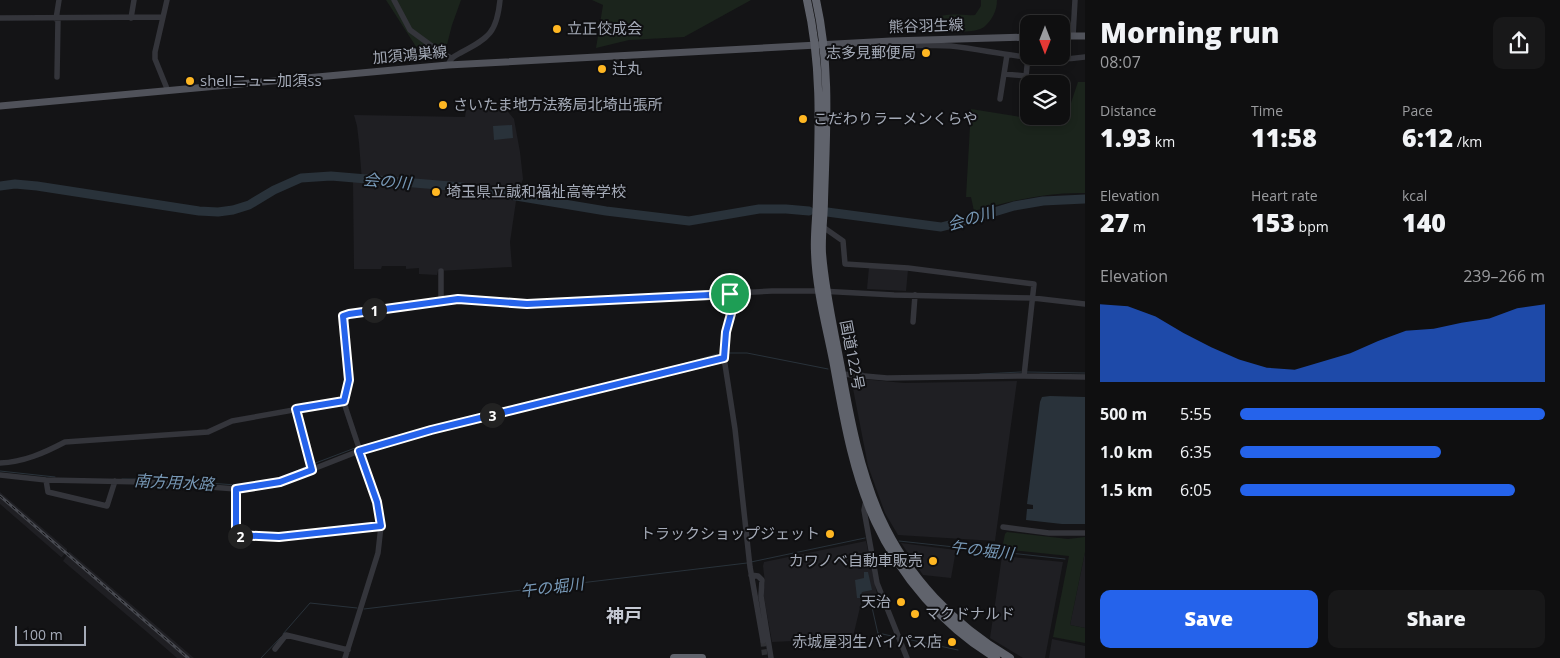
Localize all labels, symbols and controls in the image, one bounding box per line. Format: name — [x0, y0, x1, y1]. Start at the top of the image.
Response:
text: Morning run — [1100, 13, 1280, 51]
street label: 熊谷羽生線 — [888, 14, 964, 36]
north arrow — [1020, 15, 1070, 65]
map controls — [1020, 15, 1070, 125]
button: share — [1493, 17, 1545, 69]
place label: 立正佼成会 — [567, 18, 642, 38]
marker: 立正佼成会 — [551, 23, 563, 35]
street label: 加須鴻巣線 — [372, 41, 448, 67]
place label: 志多見郵便局 — [826, 42, 916, 62]
marker: 志多見郵便局 — [920, 47, 932, 59]
text: 08:07 — [1100, 51, 1141, 73]
place label: 辻丸 — [612, 58, 642, 78]
marker: 辻丸 — [596, 63, 608, 75]
place label: shellニュー加須ss — [200, 70, 322, 90]
marker: shellニュー加須ss — [184, 75, 196, 87]
button: layers — [1020, 75, 1070, 125]
place label: さいたま地方法務局北埼出張所 — [453, 94, 663, 114]
marker: さいたま地方法務局北埼出張所 — [437, 99, 449, 111]
text: Distance — [1100, 101, 1156, 120]
text: Time — [1251, 101, 1283, 120]
text: Pace — [1402, 101, 1433, 120]
place label: こだわりラーメンくらや — [813, 108, 977, 128]
marker: こだわりラーメンくらや — [797, 113, 809, 125]
text: 1.93 — [1100, 120, 1151, 154]
text: 11:58 — [1251, 120, 1317, 154]
text: 6:12 — [1402, 120, 1453, 154]
text: km — [1151, 132, 1175, 151]
text: /km — [1453, 132, 1482, 151]
water label: 会の川 — [362, 168, 414, 194]
place label: 埼玉県立誠和福祉高等学校 — [446, 181, 626, 201]
marker: 埼玉県立誠和福祉高等学校 — [430, 186, 442, 198]
text: Elevation — [1100, 186, 1159, 205]
text: Heart rate — [1251, 186, 1318, 205]
text: kcal — [1402, 186, 1427, 205]
water label: 会の川 — [945, 200, 999, 235]
text: 27 — [1100, 205, 1129, 239]
text: 153 — [1251, 205, 1295, 239]
text: 140 — [1402, 205, 1446, 239]
text: m — [1129, 217, 1146, 236]
text: bpm — [1295, 217, 1329, 236]
text: Elevation — [1100, 265, 1168, 287]
text: 239–266 m — [1463, 265, 1545, 287]
pin — [709, 273, 751, 315]
icon: arrive — [716, 280, 744, 308]
pin: 1 — [362, 298, 386, 322]
text: 1 — [370, 301, 379, 320]
street label: 国道122号 — [836, 318, 870, 391]
pin: 3 — [480, 402, 504, 428]
text: 500 m — [1100, 403, 1147, 425]
text: 5:55 — [1180, 403, 1212, 425]
text: 3 — [488, 406, 497, 425]
text: 1.0 km — [1100, 441, 1153, 463]
text: 6:35 — [1180, 441, 1212, 463]
water label: 南方用水路 — [133, 469, 217, 495]
text: 1.5 km — [1100, 479, 1153, 501]
text: 6:05 — [1180, 479, 1212, 501]
place label: トラックショップジェット — [640, 523, 820, 543]
pin: 2 — [228, 524, 252, 548]
text: 2 — [236, 527, 245, 546]
marker: トラックショップジェット — [824, 528, 836, 540]
water label: 午の堀川 — [949, 536, 1017, 564]
place label: カワノベ自動車販売 — [789, 550, 923, 570]
marker: カワノベ自動車販売 — [927, 555, 939, 567]
water label: 午の堀川 — [519, 572, 587, 602]
button: Save — [1100, 590, 1318, 648]
button: Share — [1328, 590, 1545, 648]
place label: 天治 — [861, 591, 891, 611]
marker: 天治 — [895, 596, 907, 608]
district label: 神戸 — [606, 603, 642, 627]
place label: マクドナルド — [925, 603, 1015, 623]
marker: マクドナルド — [909, 608, 921, 620]
scale bar — [15, 623, 86, 646]
text: 100 m — [22, 625, 63, 644]
place label: 赤城屋羽生バイパス店 — [792, 631, 942, 651]
marker: 赤城屋羽生バイパス店 — [946, 636, 958, 648]

